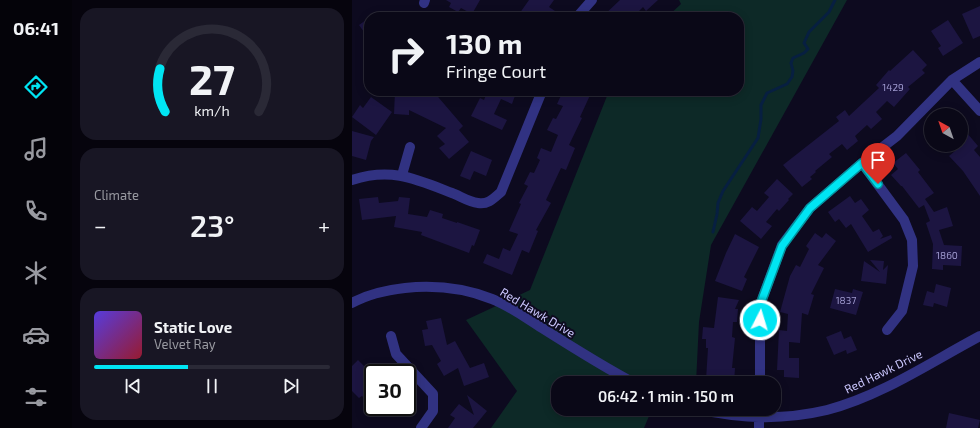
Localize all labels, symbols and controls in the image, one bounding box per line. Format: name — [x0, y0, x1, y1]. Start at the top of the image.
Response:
text: 06:41 — [13, 17, 59, 39]
text: 130 m — [446, 26, 522, 60]
icon: right — [380, 28, 432, 80]
text: 27 — [189, 53, 235, 103]
text: Fringe Court — [446, 60, 546, 82]
icon: directions — [22, 73, 50, 101]
house number: 1429 — [882, 81, 904, 93]
text: km/h — [194, 102, 230, 119]
north arrow — [924, 108, 968, 152]
map controls — [924, 108, 968, 152]
icon: music — [22, 135, 50, 163]
pin — [861, 143, 895, 184]
icon: arrive — [867, 149, 889, 171]
text: Climate — [94, 187, 139, 203]
icon: phone — [22, 197, 50, 225]
text: 23° — [190, 207, 235, 243]
text: − — [94, 212, 107, 238]
text: + — [318, 212, 330, 238]
house number: 1860 — [936, 249, 958, 261]
icon: climate — [22, 259, 50, 287]
street label: Red Hawk Drive — [498, 284, 578, 340]
house number: 1837 — [836, 294, 856, 306]
position arrow — [739, 299, 781, 341]
text: Static Love — [154, 318, 232, 336]
icon: car — [22, 321, 50, 349]
text: Velvet Ray — [154, 336, 216, 352]
street label: Red Hawk Drive — [842, 346, 924, 396]
speed limit sign: 30 — [364, 364, 416, 416]
icon: previous — [122, 375, 144, 397]
icon: pause — [201, 375, 223, 397]
icon: next — [280, 375, 302, 397]
icon: filters — [22, 383, 50, 411]
text: 06:42 · 1 min · 150 m — [598, 387, 734, 405]

